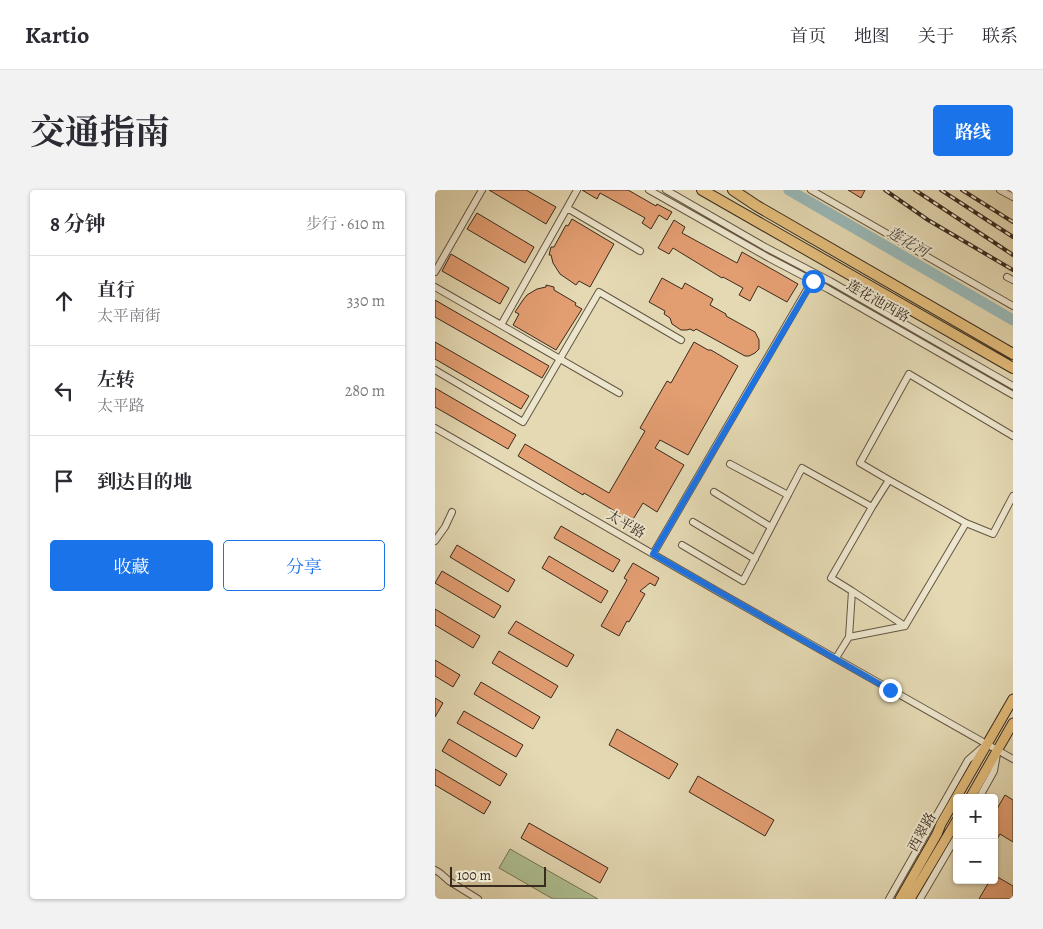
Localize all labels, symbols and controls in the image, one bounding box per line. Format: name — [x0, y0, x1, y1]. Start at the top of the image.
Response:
text: Kartio — [25, 19, 89, 51]
text: 首页 — [790, 24, 826, 48]
text: 地图 — [854, 24, 890, 48]
text: 关于 — [918, 24, 954, 48]
text: 联系 — [982, 24, 1018, 48]
button: 路线 — [933, 105, 1013, 156]
text: 交通指南 — [30, 108, 170, 156]
text: 8 分钟 — [50, 210, 106, 238]
text: 步行 · 610 m — [306, 213, 385, 235]
water label: 莲花河 — [884, 222, 935, 263]
route start — [802, 270, 825, 293]
street label: 莲花池西路 — [843, 275, 913, 327]
text: 直行 — [97, 277, 135, 303]
icon: ahead — [50, 287, 78, 315]
text: 330 m — [347, 290, 385, 312]
text: 太平南街 — [97, 305, 161, 327]
text: 左转 — [97, 367, 135, 393]
icon: left — [50, 377, 78, 405]
text: 280 m — [345, 380, 385, 402]
text: 太平路 — [97, 395, 145, 417]
icon: arrive — [50, 467, 78, 495]
text: 到达目的地 — [97, 469, 192, 495]
street label: 太平路 — [603, 505, 649, 543]
button: 收藏 — [50, 540, 213, 591]
button: 分享 — [223, 540, 385, 591]
route end — [879, 679, 902, 702]
map controls — [953, 794, 998, 884]
button: + — [953, 794, 998, 839]
street label: 西翠路 — [904, 809, 940, 855]
button: − — [953, 839, 998, 884]
scale bar — [450, 864, 546, 887]
text: 100 m — [457, 866, 491, 885]

